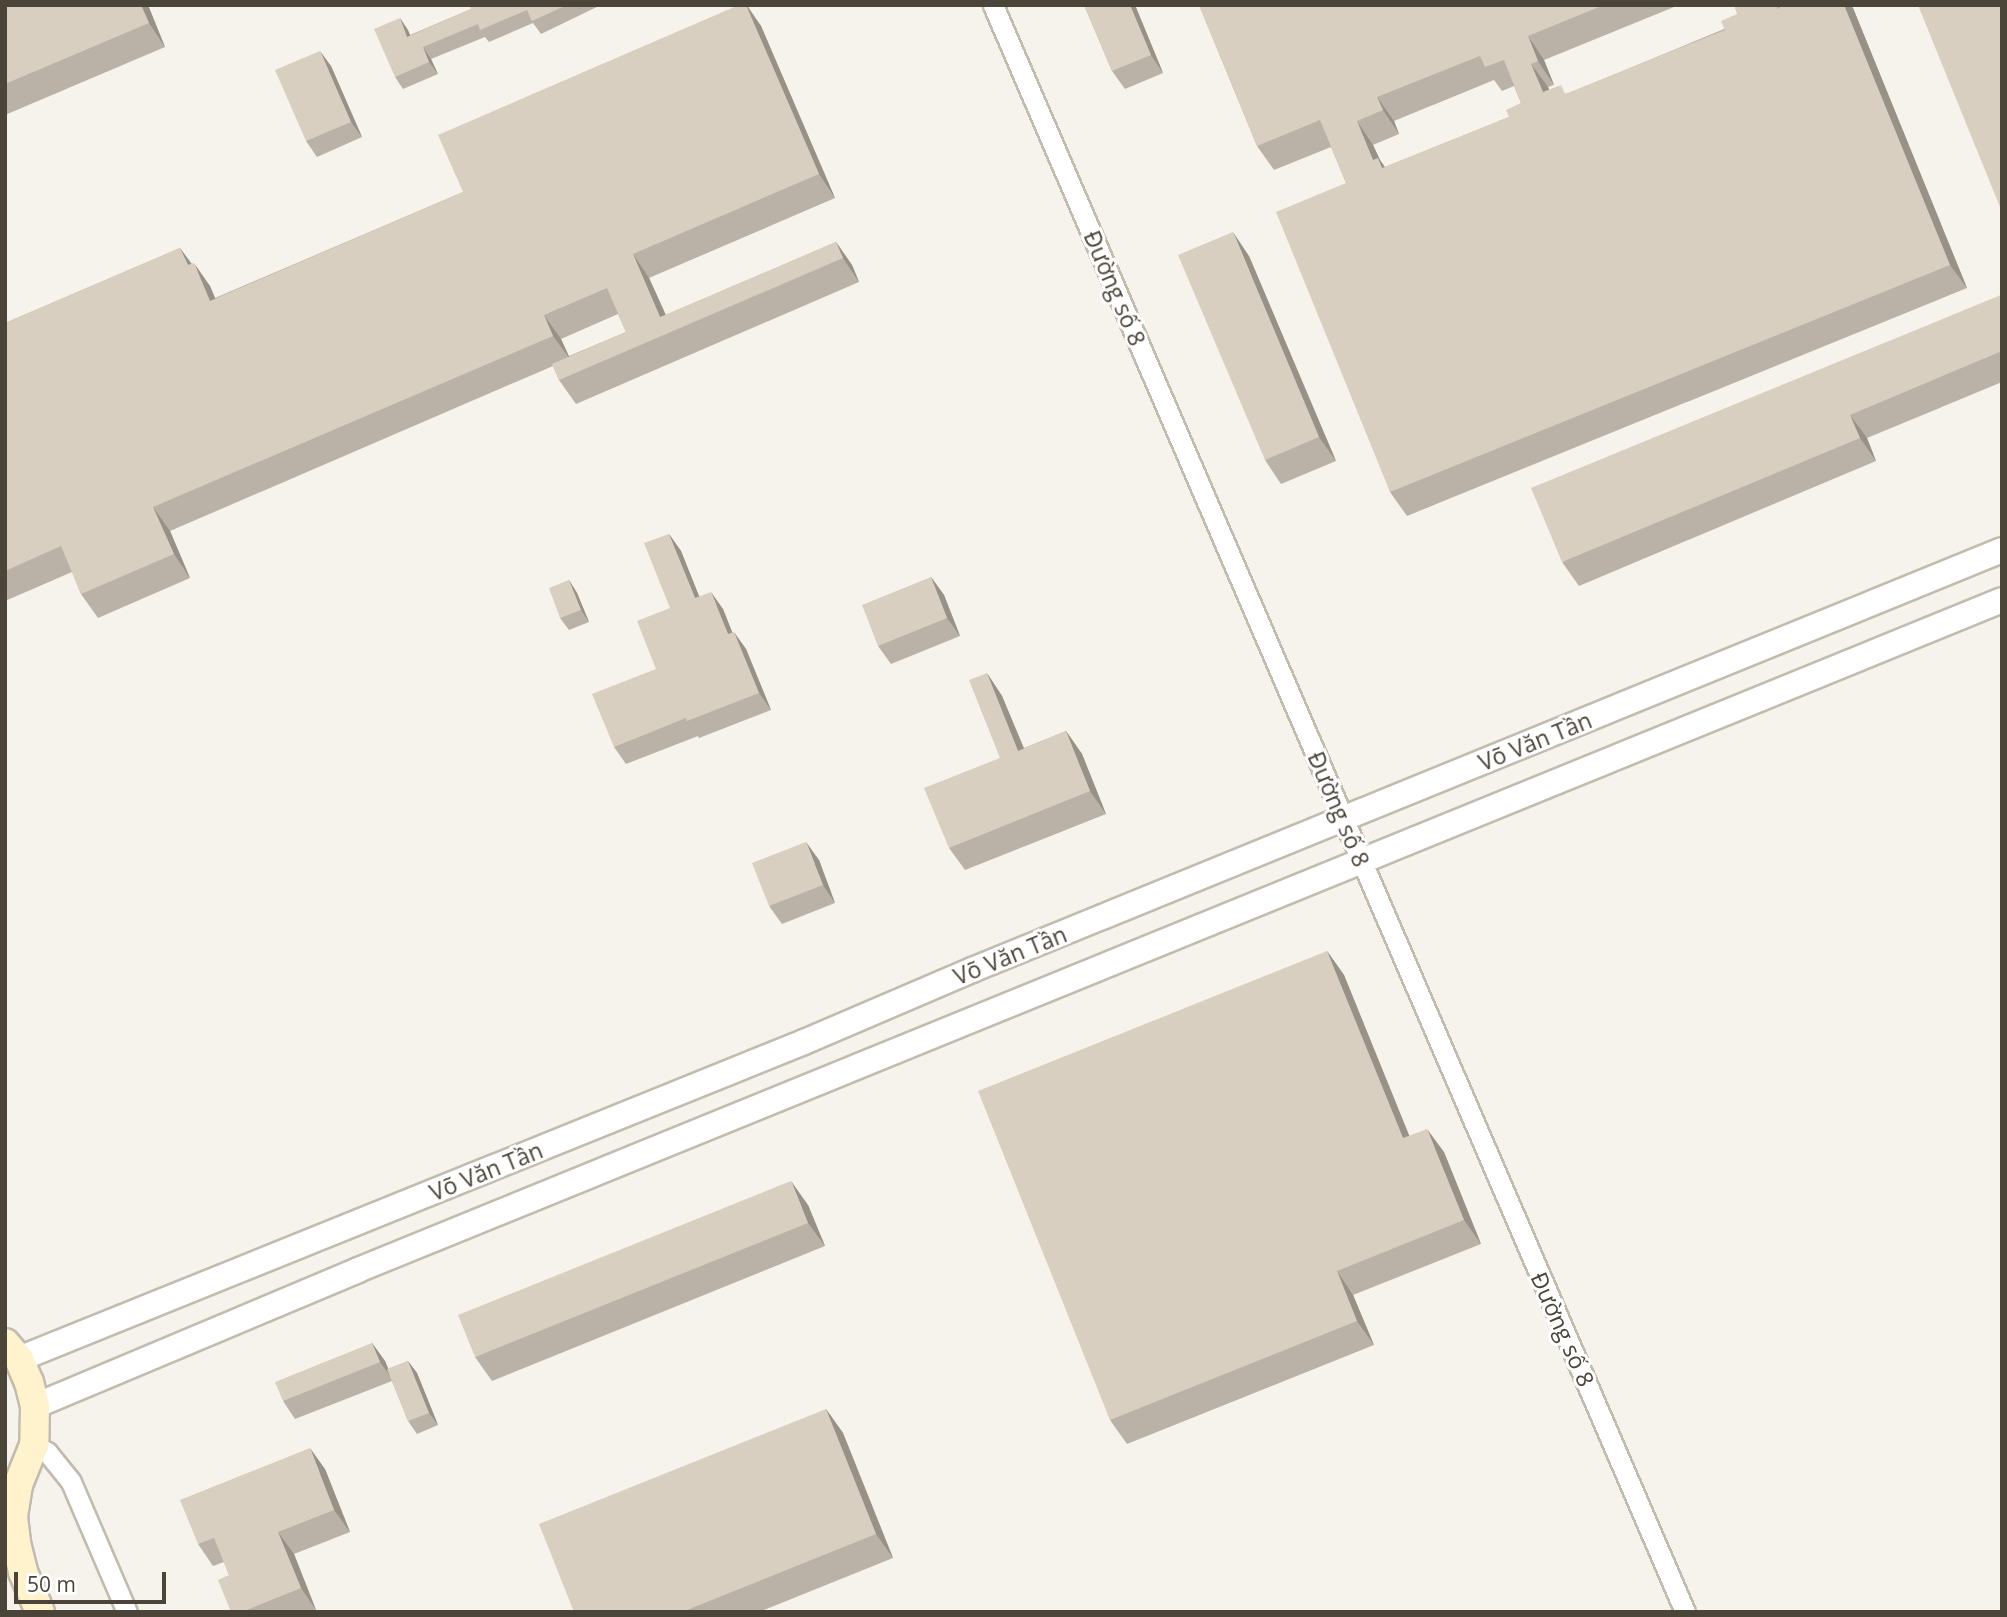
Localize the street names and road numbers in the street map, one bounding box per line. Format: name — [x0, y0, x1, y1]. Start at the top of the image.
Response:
street label: Đường số 8 — [1078, 226, 1152, 350]
street label: Võ Văn Tần — [1474, 706, 1596, 776]
street label: Đường số 8 — [1302, 747, 1376, 871]
street label: Võ Văn Tần — [949, 920, 1071, 990]
street label: Võ Văn Tần — [425, 1136, 547, 1206]
street label: Đường số 8 — [1525, 1267, 1601, 1391]

